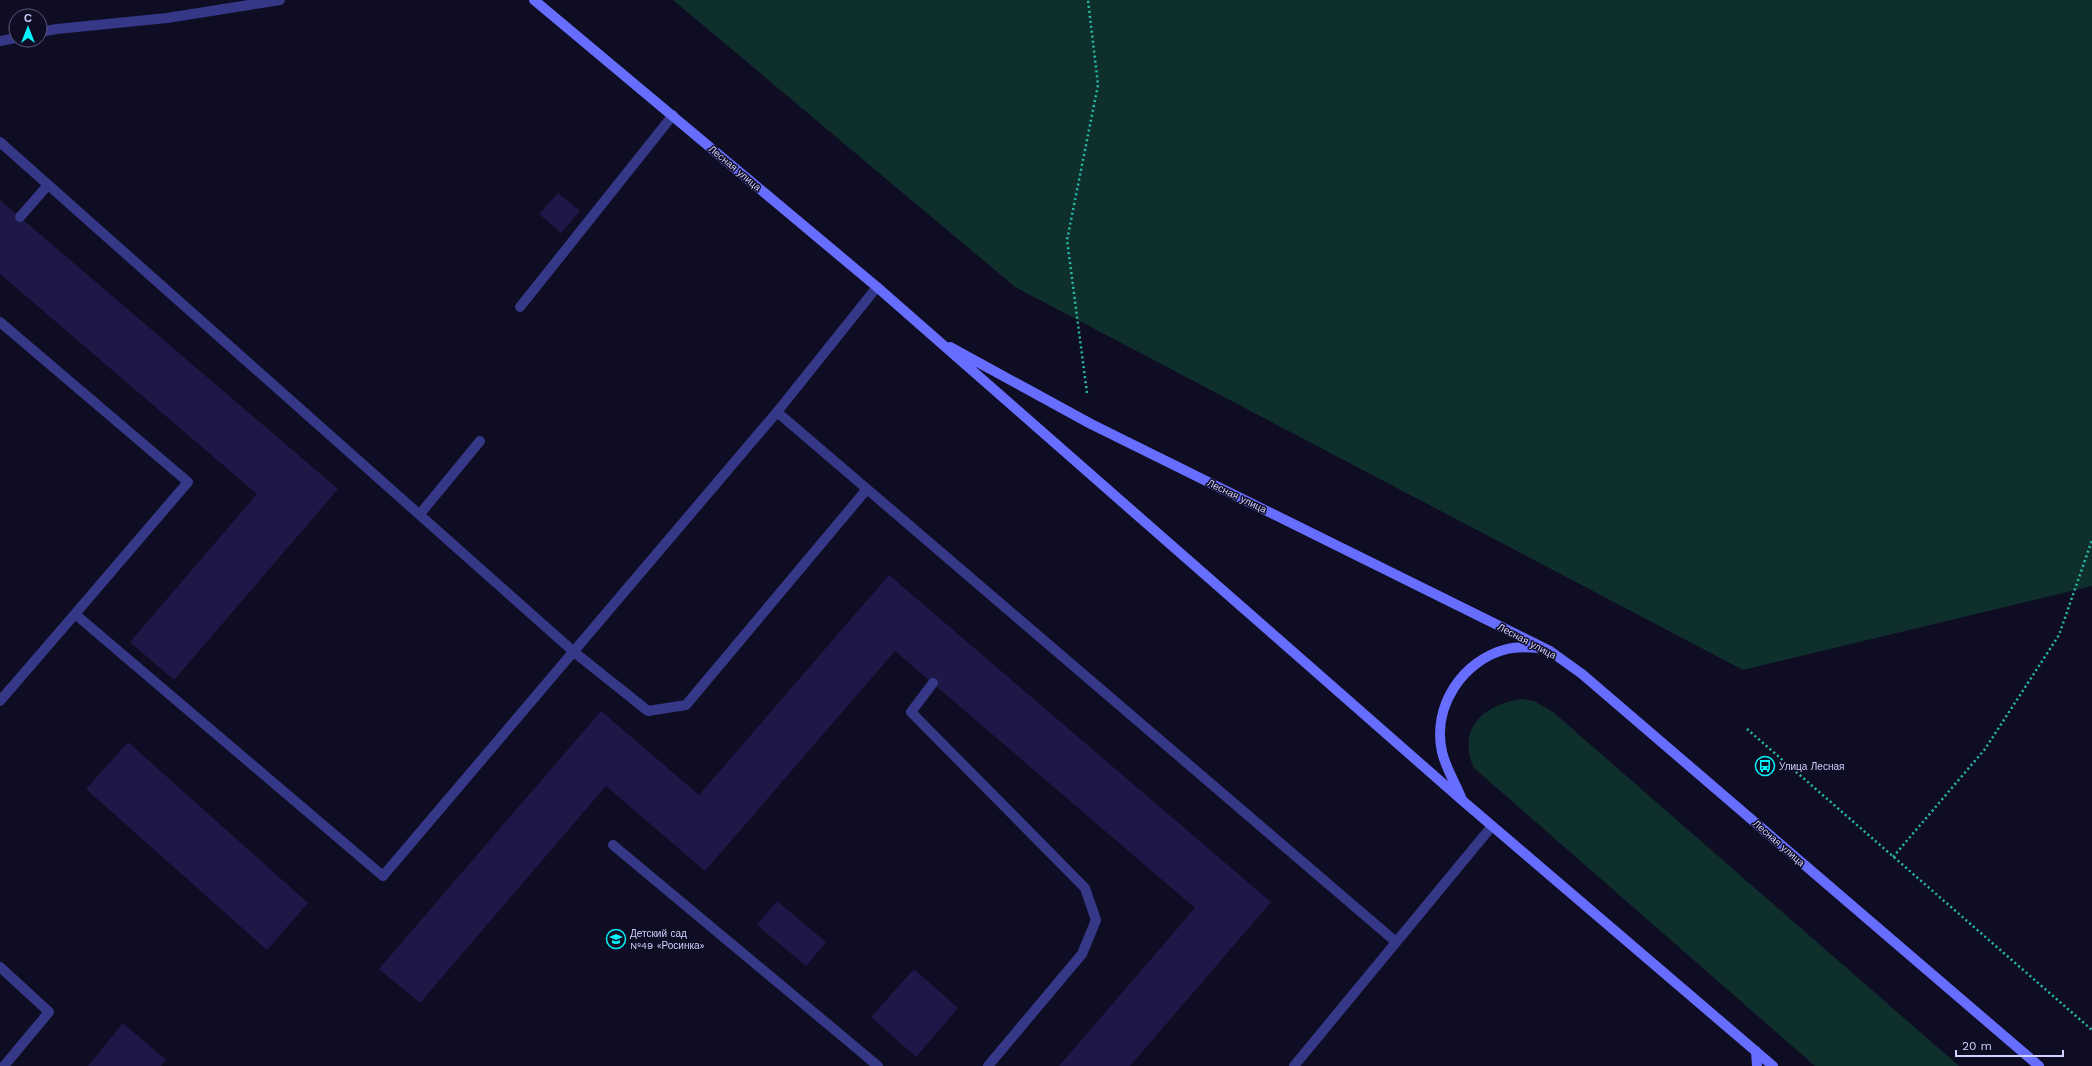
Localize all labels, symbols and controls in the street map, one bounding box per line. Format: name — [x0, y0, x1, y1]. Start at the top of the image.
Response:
north arrow — [8, 8, 48, 48]
text: С — [24, 12, 32, 25]
street label: Лесная улица — [707, 143, 764, 193]
street label: Лесная улица — [1206, 477, 1269, 515]
street label: Лесная улица — [1496, 621, 1558, 661]
bus stop icon: Улица Лесная — [1754, 755, 1776, 777]
place label: Улица Лесная — [1779, 761, 1844, 772]
street label: Лесная улица — [1751, 818, 1807, 869]
school or university icon: Детский сад №49 «Росинка» — [605, 928, 627, 950]
place label: Детский сад №49 «Росинка» — [630, 928, 705, 951]
scale bar — [1956, 1032, 2063, 1058]
text: 20 m — [1962, 1039, 1992, 1053]

